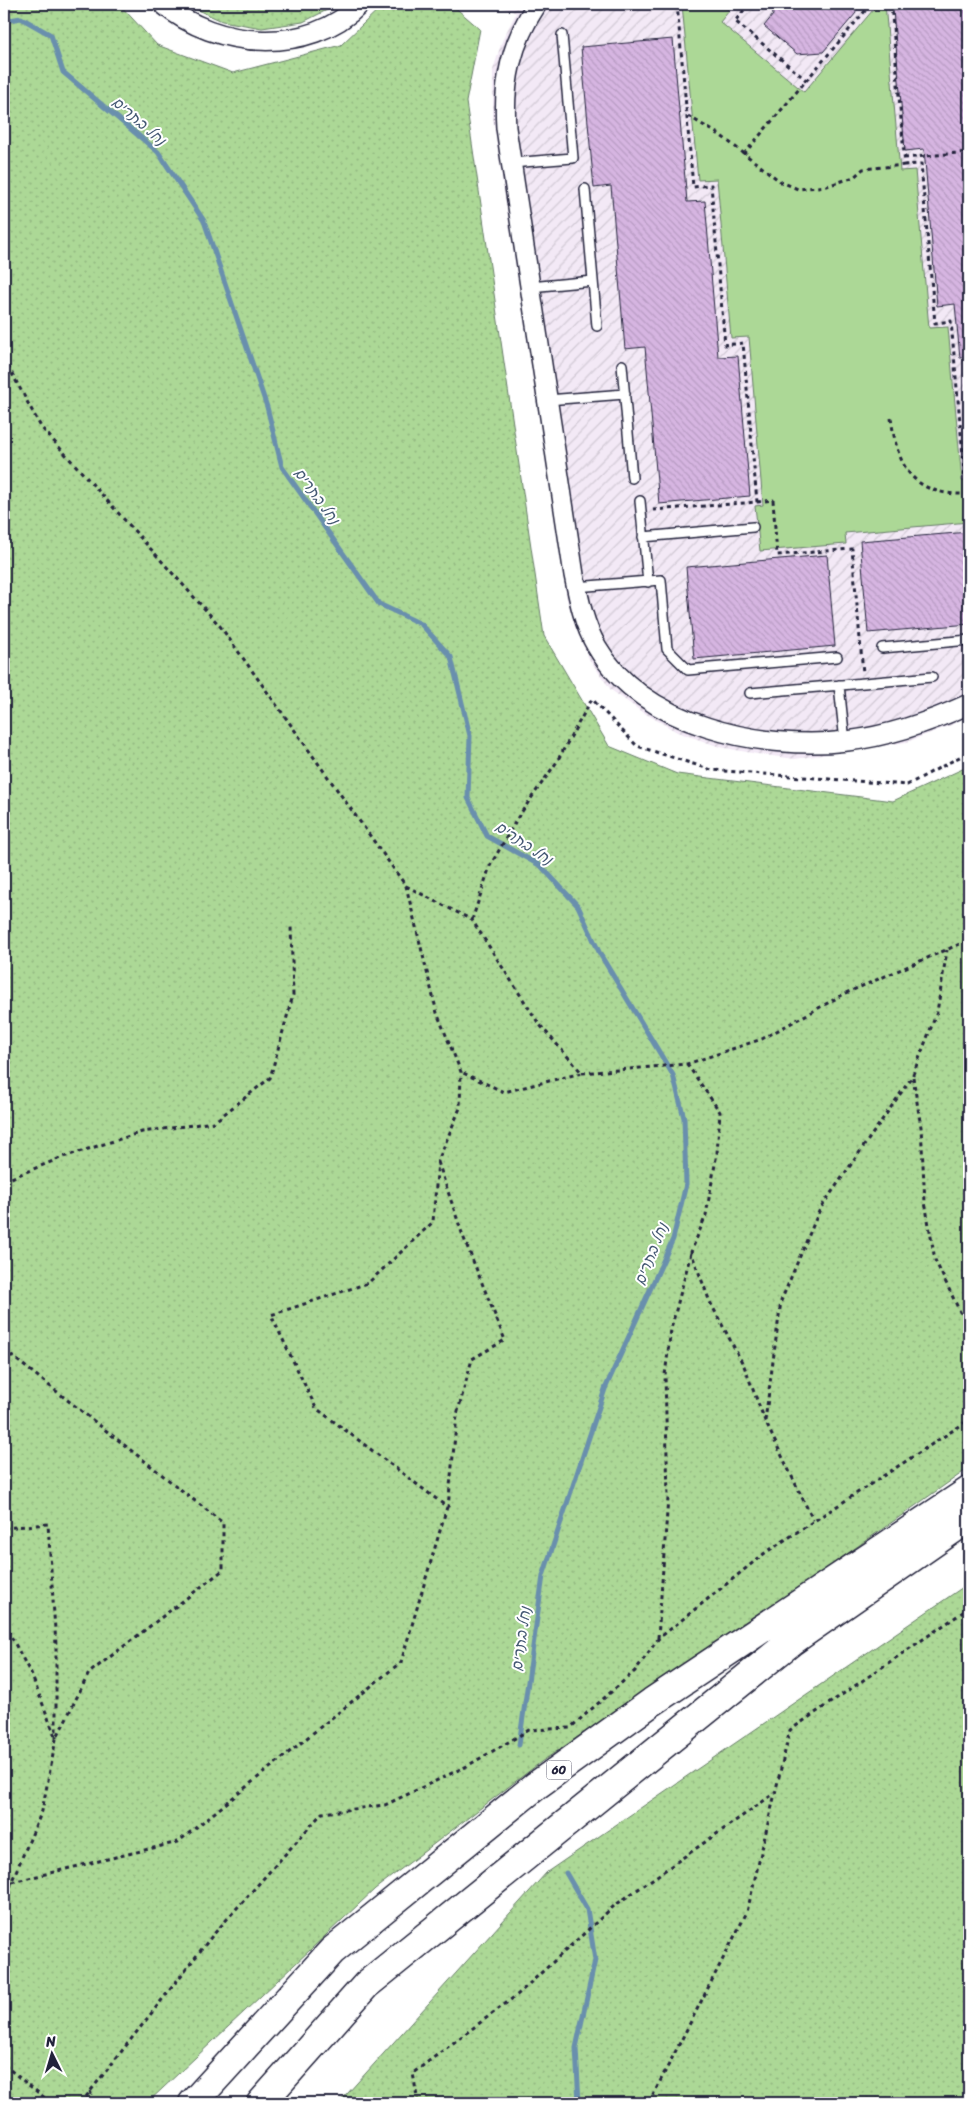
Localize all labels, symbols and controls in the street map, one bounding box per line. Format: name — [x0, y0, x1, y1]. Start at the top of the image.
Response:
water label: נחל בתרים — [106, 90, 173, 153]
water label: נחל בתרים — [287, 462, 348, 531]
water label: נחל בתרים — [490, 814, 560, 873]
water label: נחל בתרים — [627, 1218, 676, 1289]
water label: נחל בתרים — [504, 1603, 539, 1673]
road number: 60 — [546, 1760, 572, 1780]
text: N — [44, 2029, 57, 2055]
north arrow — [28, 2030, 78, 2080]

